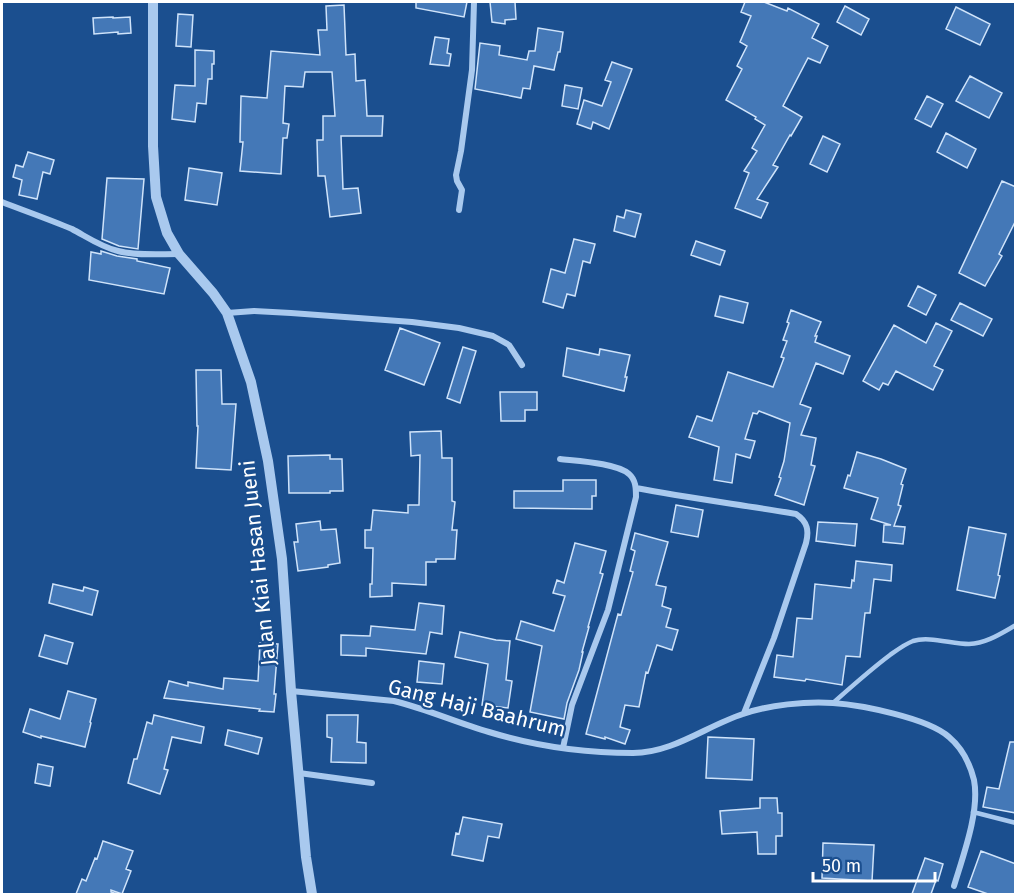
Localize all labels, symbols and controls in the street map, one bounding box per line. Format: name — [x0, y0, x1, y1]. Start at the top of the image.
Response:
street label: Jalan Kiai Hasan Jueni — [234, 459, 282, 667]
street label: Gang Haji Baahrum — [385, 673, 569, 743]
scale bar — [813, 845, 934, 883]
text: 50 m — [822, 855, 861, 877]

